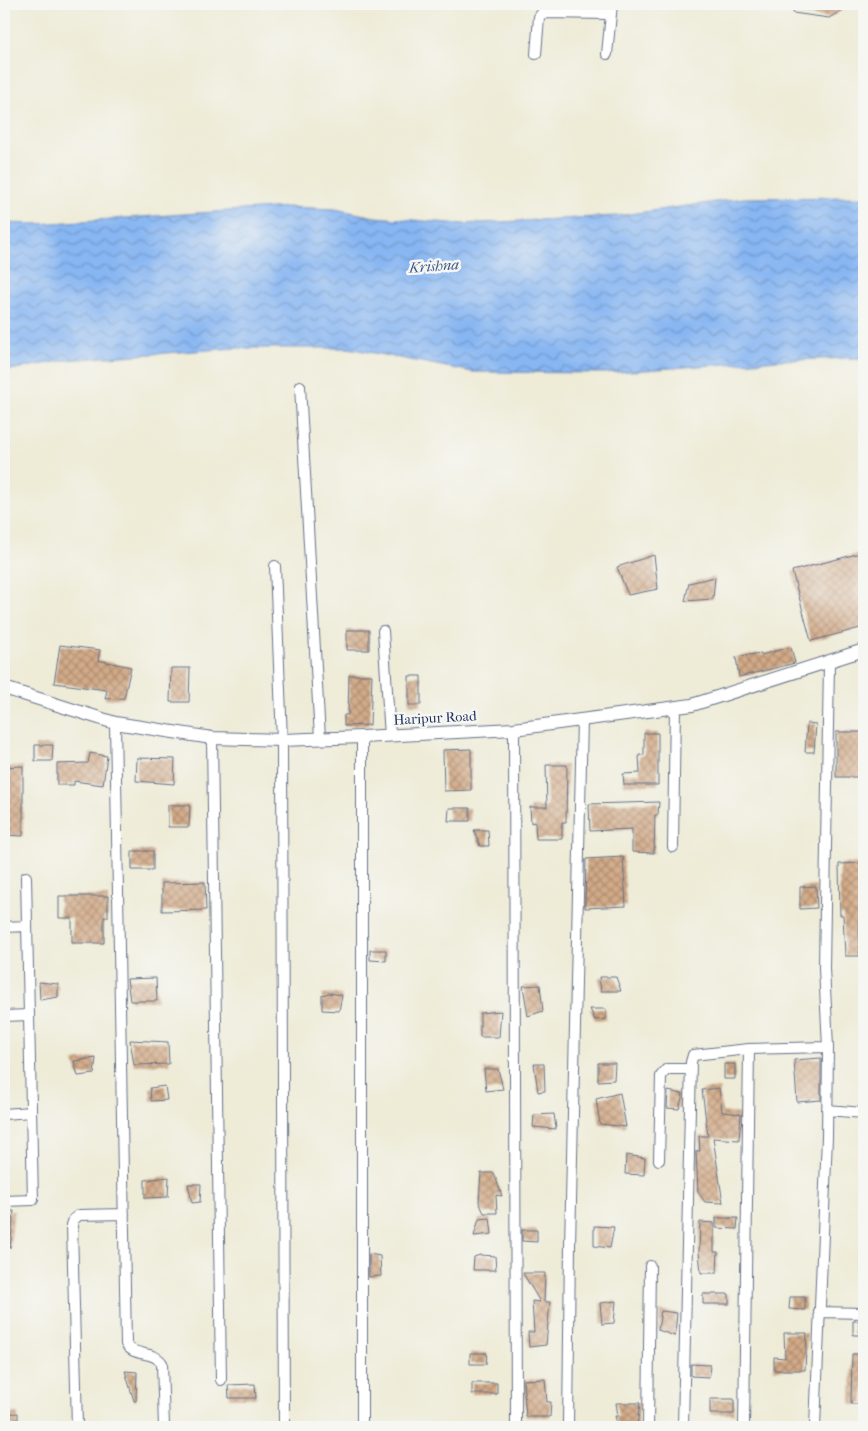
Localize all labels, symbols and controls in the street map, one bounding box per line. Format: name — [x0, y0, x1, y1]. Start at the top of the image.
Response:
water label: Krishna — [407, 255, 460, 277]
street label: Haripur Road — [393, 707, 477, 729]

